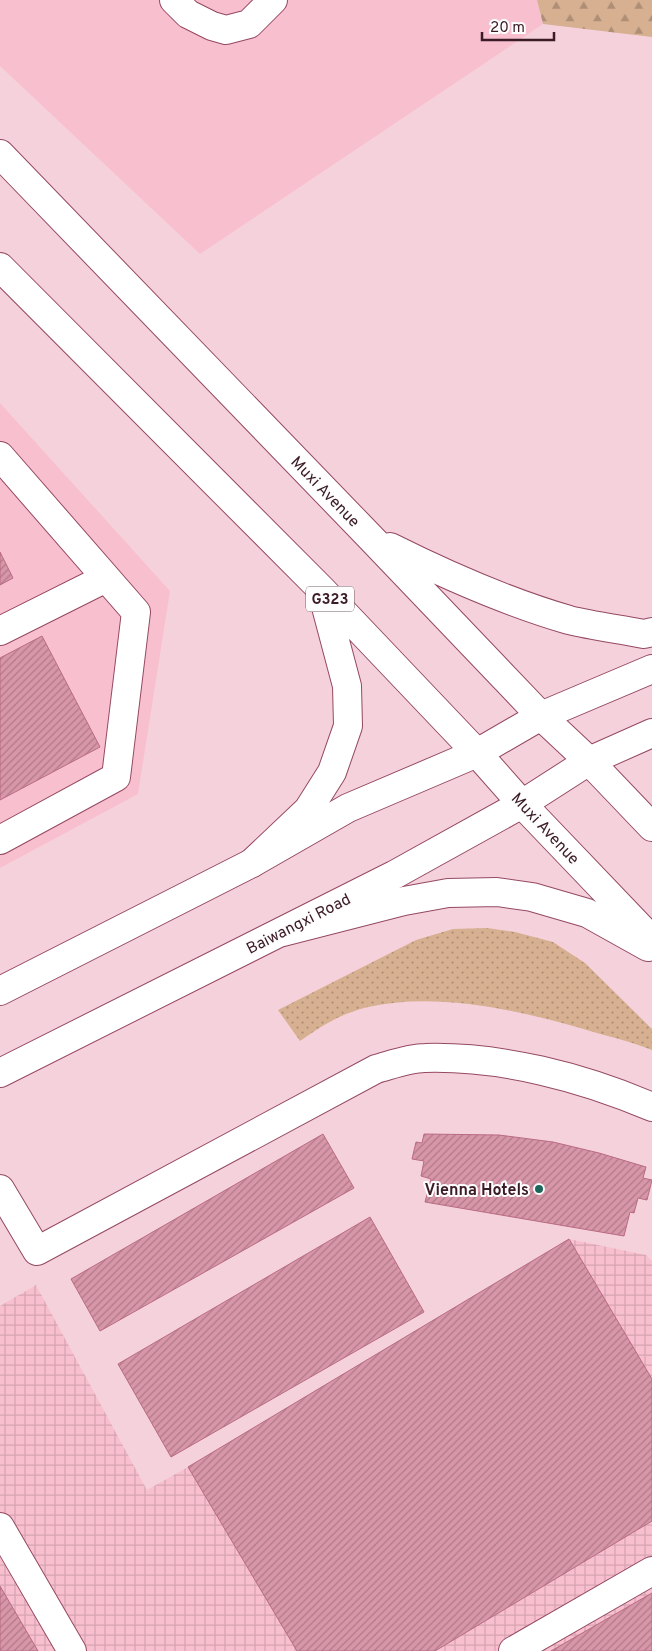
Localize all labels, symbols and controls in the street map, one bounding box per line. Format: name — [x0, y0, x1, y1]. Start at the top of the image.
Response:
scale bar — [482, 10, 554, 42]
text: 20 m — [490, 19, 525, 38]
street label: Muxi Avenue — [286, 453, 363, 532]
road number: G323 — [306, 586, 354, 612]
street label: Muxi Avenue — [506, 789, 583, 869]
street label: Baiwangxi Road — [243, 890, 354, 960]
place label: Vienna Hotels — [425, 1181, 529, 1201]
marker: Vienna Hotels — [533, 1183, 545, 1195]

